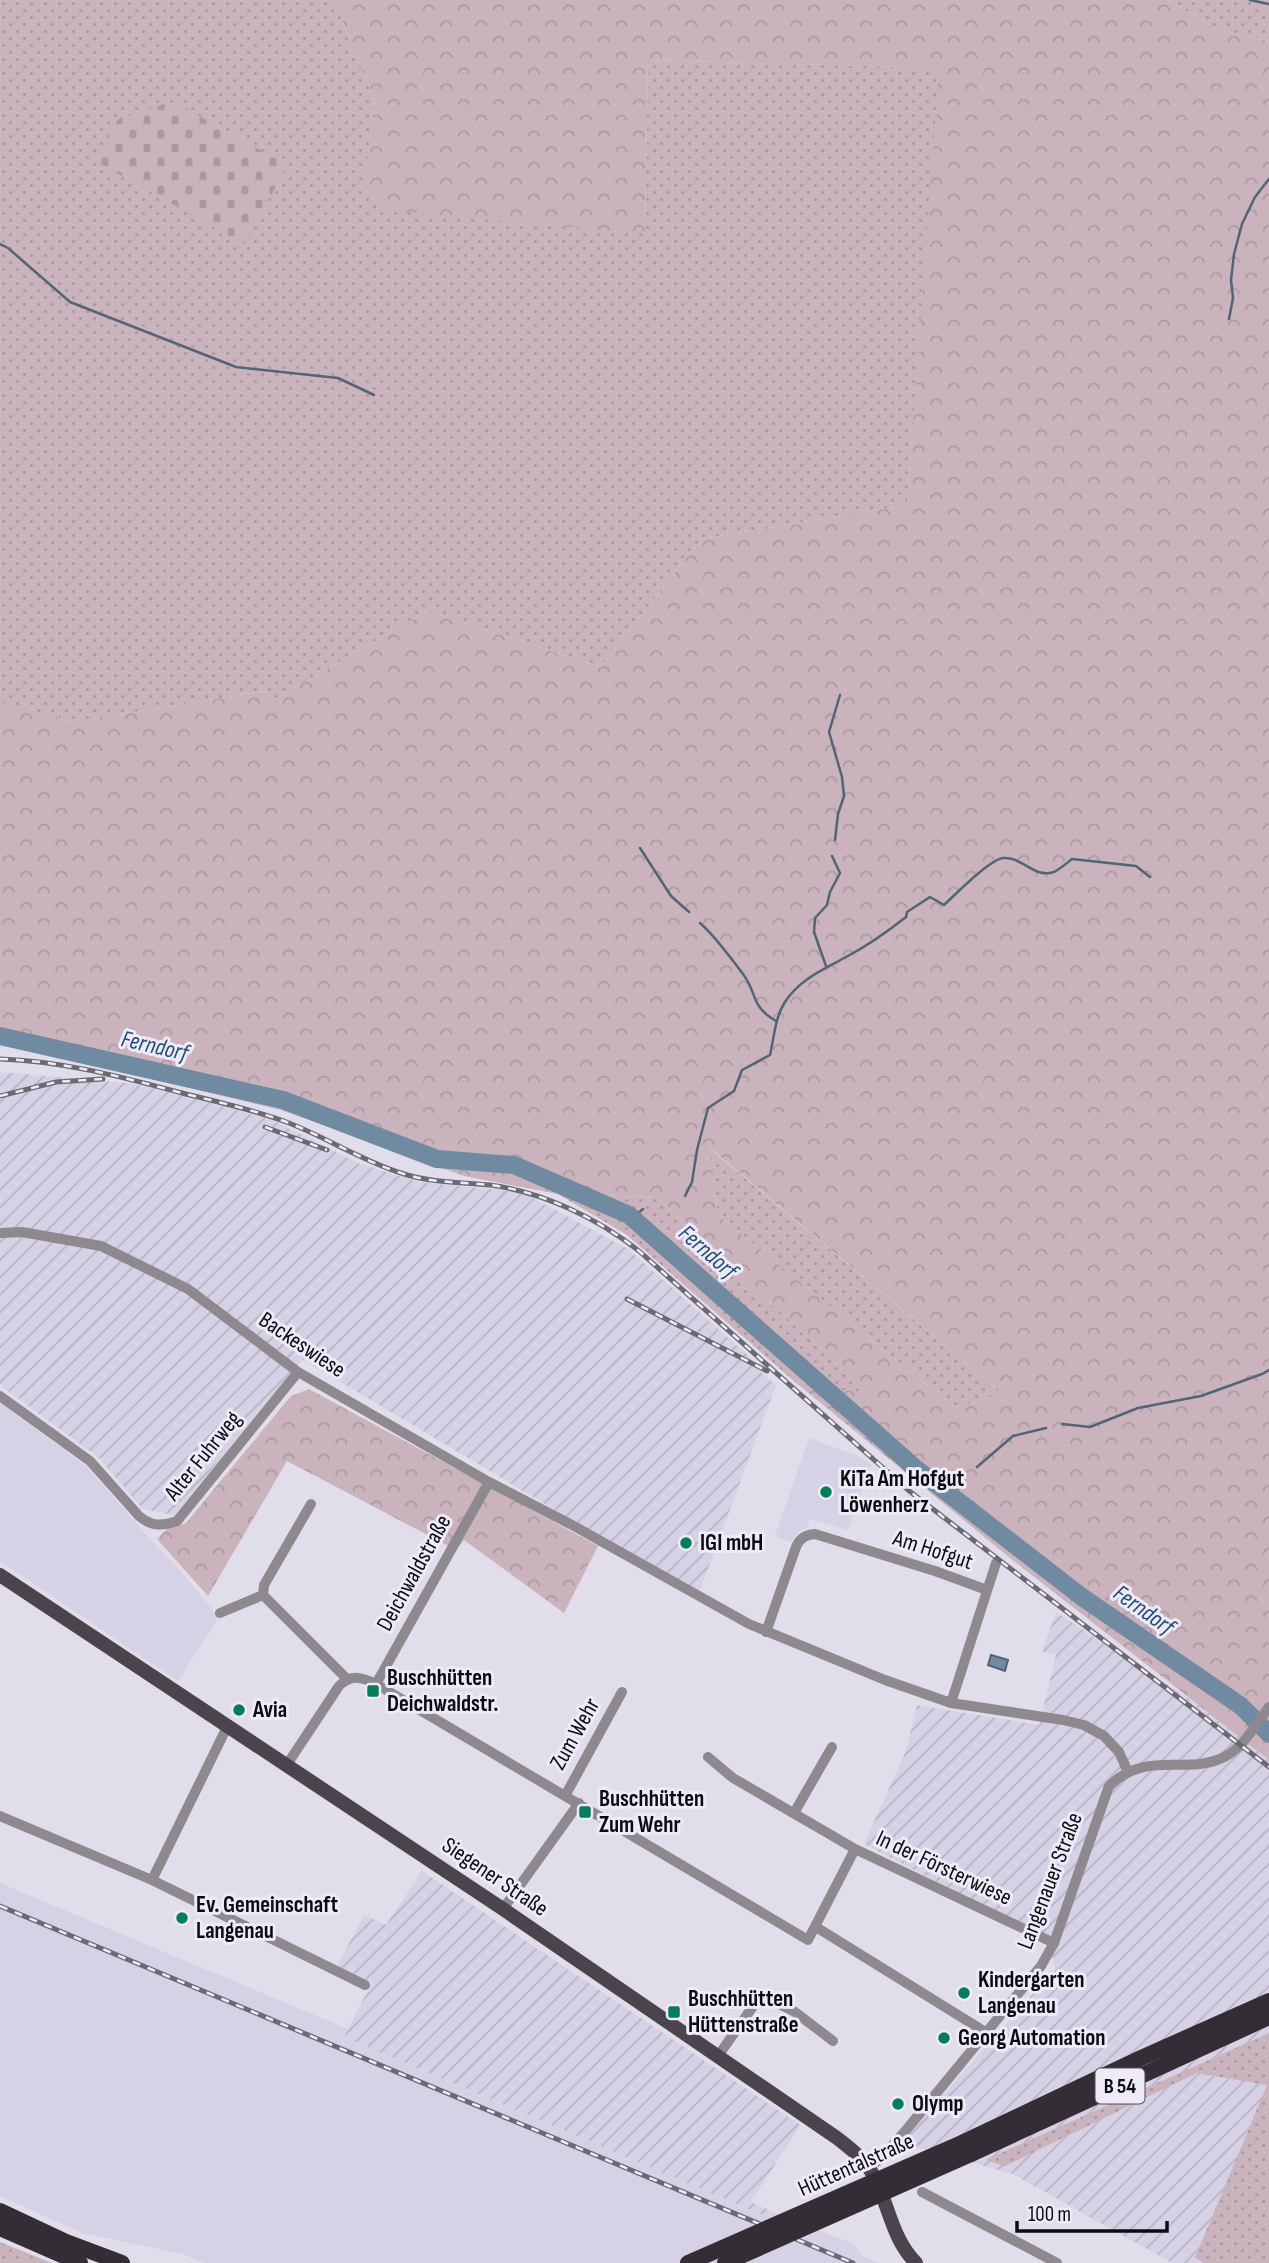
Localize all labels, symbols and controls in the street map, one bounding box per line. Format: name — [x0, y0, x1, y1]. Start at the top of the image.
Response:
water label: Ferndorf — [119, 1024, 194, 1068]
water label: Ferndorf — [673, 1219, 745, 1287]
street label: Backeswiese — [253, 1306, 351, 1384]
street label: Alter Fuhrweg — [158, 1406, 248, 1507]
place label: KiTa Am Hofgut Löwenherz — [840, 1465, 965, 1519]
marker: KiTa Am Hofgut Löwenherz — [818, 1484, 834, 1500]
street label: Deichwaldstraße — [371, 1510, 457, 1636]
street label: Am Hofgut — [889, 1524, 976, 1576]
place label: IGI mbH — [700, 1529, 763, 1557]
marker: IGI mbH — [678, 1535, 694, 1551]
water label: Ferndorf — [1108, 1579, 1182, 1643]
place label: Buschhütten Deichwaldstr. — [387, 1664, 499, 1718]
marker: Buschhütten Deichwaldstr. — [365, 1683, 381, 1699]
street label: Zum Wehr — [544, 1693, 606, 1775]
place label: Avia — [252, 1696, 287, 1724]
marker: Avia — [231, 1702, 247, 1718]
place label: Buschhütten Zum Wehr — [599, 1785, 704, 1839]
marker: Buschhütten Zum Wehr — [577, 1804, 593, 1820]
street label: Langenauer Straße — [1011, 1809, 1089, 1953]
street label: In der Försterwiese — [872, 1824, 1016, 1912]
street label: Siegener Straße — [437, 1831, 553, 1923]
place label: Ev. Gemeinschaft Langenau — [196, 1891, 338, 1945]
marker: Ev. Gemeinschaft Langenau — [174, 1910, 190, 1926]
place label: Kindergarten Langenau — [978, 1966, 1085, 2020]
place label: Buschhütten Hüttenstraße — [688, 1985, 798, 2039]
marker: Kindergarten Langenau — [956, 1985, 972, 2001]
marker: Buschhütten Hüttenstraße — [666, 2004, 682, 2020]
place label: Georg Automation — [958, 2024, 1105, 2052]
marker: Georg Automation — [936, 2030, 952, 2046]
road number: B 54 — [1096, 2068, 1144, 2104]
place label: Olymp — [912, 2090, 963, 2118]
marker: Olymp — [890, 2096, 906, 2112]
street label: Hüttentalstraße — [794, 2127, 918, 2203]
scale bar — [1017, 2190, 1168, 2234]
text: 100 m — [1028, 2202, 1071, 2227]

